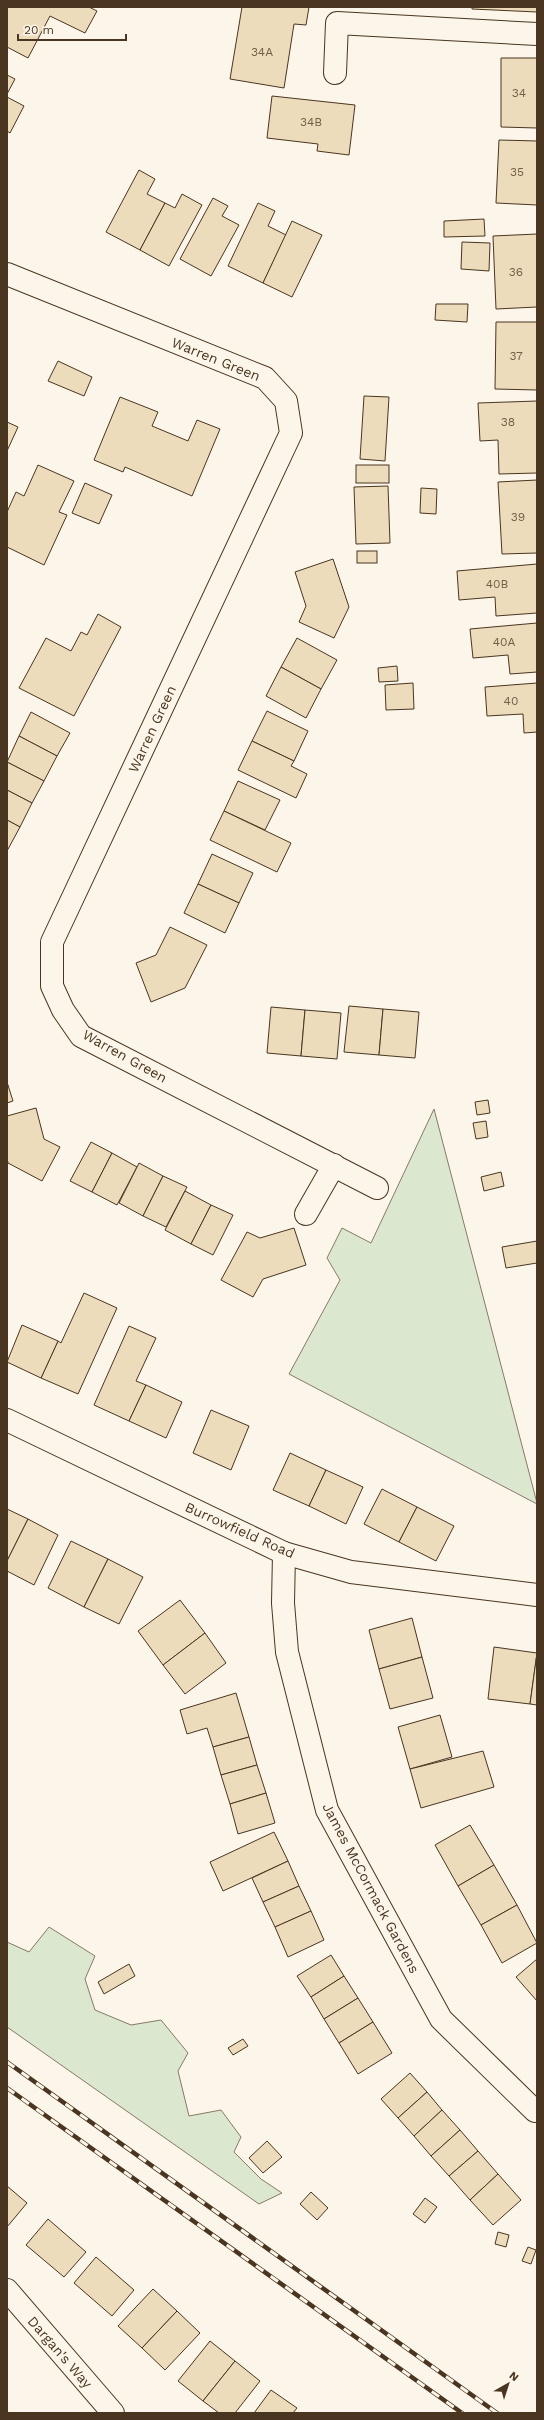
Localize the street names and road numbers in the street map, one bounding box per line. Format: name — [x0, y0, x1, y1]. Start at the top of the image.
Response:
street label: Warren Green — [169, 334, 263, 384]
street label: Warren Green — [125, 683, 179, 775]
street label: Warren Green — [80, 1026, 170, 1086]
street label: Burrowfield Road — [183, 1499, 297, 1561]
street label: James McCormack Gardens — [319, 1800, 423, 1976]
street label: Dargan's Way — [25, 2313, 96, 2392]

